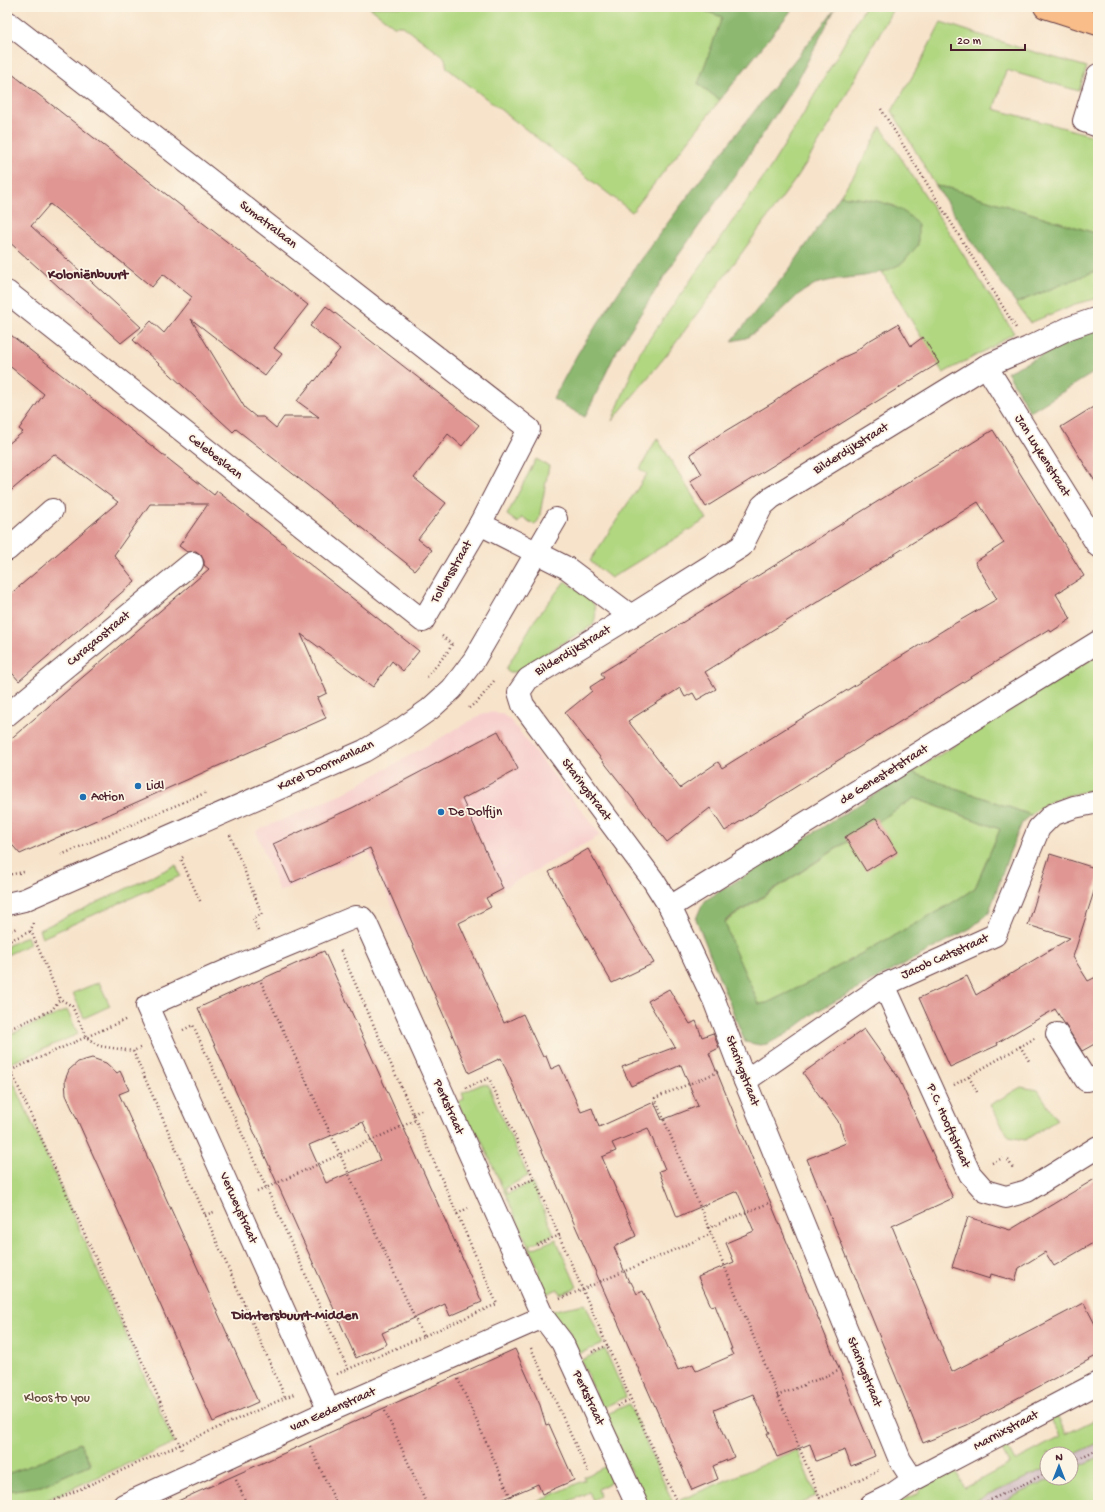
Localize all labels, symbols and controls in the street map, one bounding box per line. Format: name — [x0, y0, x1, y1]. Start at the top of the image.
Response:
scale bar — [951, 26, 1025, 52]
text: 20 m — [957, 35, 982, 49]
street label: Sumatralaan — [236, 198, 301, 253]
district label: Koloniënbuurt — [47, 267, 129, 284]
street label: Jan Luykenstraat — [1011, 412, 1074, 501]
street label: Bilderdijkstraat — [810, 419, 893, 479]
street label: Celebeslaan — [185, 431, 246, 483]
street label: Tollensstraat — [428, 537, 477, 607]
street label: Curaçaostraat — [64, 607, 135, 670]
street label: Bilderdijkstraat — [532, 622, 615, 680]
street label: Karel Doormanlaan — [276, 737, 377, 795]
street label: de Genestetstraat — [837, 741, 933, 808]
street label: Staringstraat — [558, 756, 615, 825]
place label: Lidl — [146, 779, 164, 794]
marker: Lidl — [133, 781, 143, 791]
place label: Action — [91, 790, 125, 805]
marker: Action — [78, 792, 88, 802]
place label: De Dolfijn — [448, 805, 503, 820]
marker: De Dolfijn — [436, 807, 446, 817]
street label: Jacob Catsstraat — [899, 930, 993, 983]
street label: Staringstraat — [722, 1034, 763, 1110]
street label: Perkstraat — [429, 1076, 467, 1138]
street label: P.C. Hooftstraat — [922, 1081, 974, 1172]
street label: Verweystraat — [215, 1169, 261, 1247]
district label: Dichtersbuurt-Midden — [230, 1308, 358, 1325]
street label: Staringstraat — [843, 1335, 885, 1411]
street label: Perkstraat — [568, 1367, 608, 1429]
street label: van Eedenstraat — [288, 1384, 380, 1436]
park label: Kloos to you — [24, 1391, 90, 1406]
street label: Marnixstraat — [971, 1407, 1042, 1454]
north arrow — [1039, 1446, 1079, 1486]
text: N — [1055, 1452, 1063, 1464]

